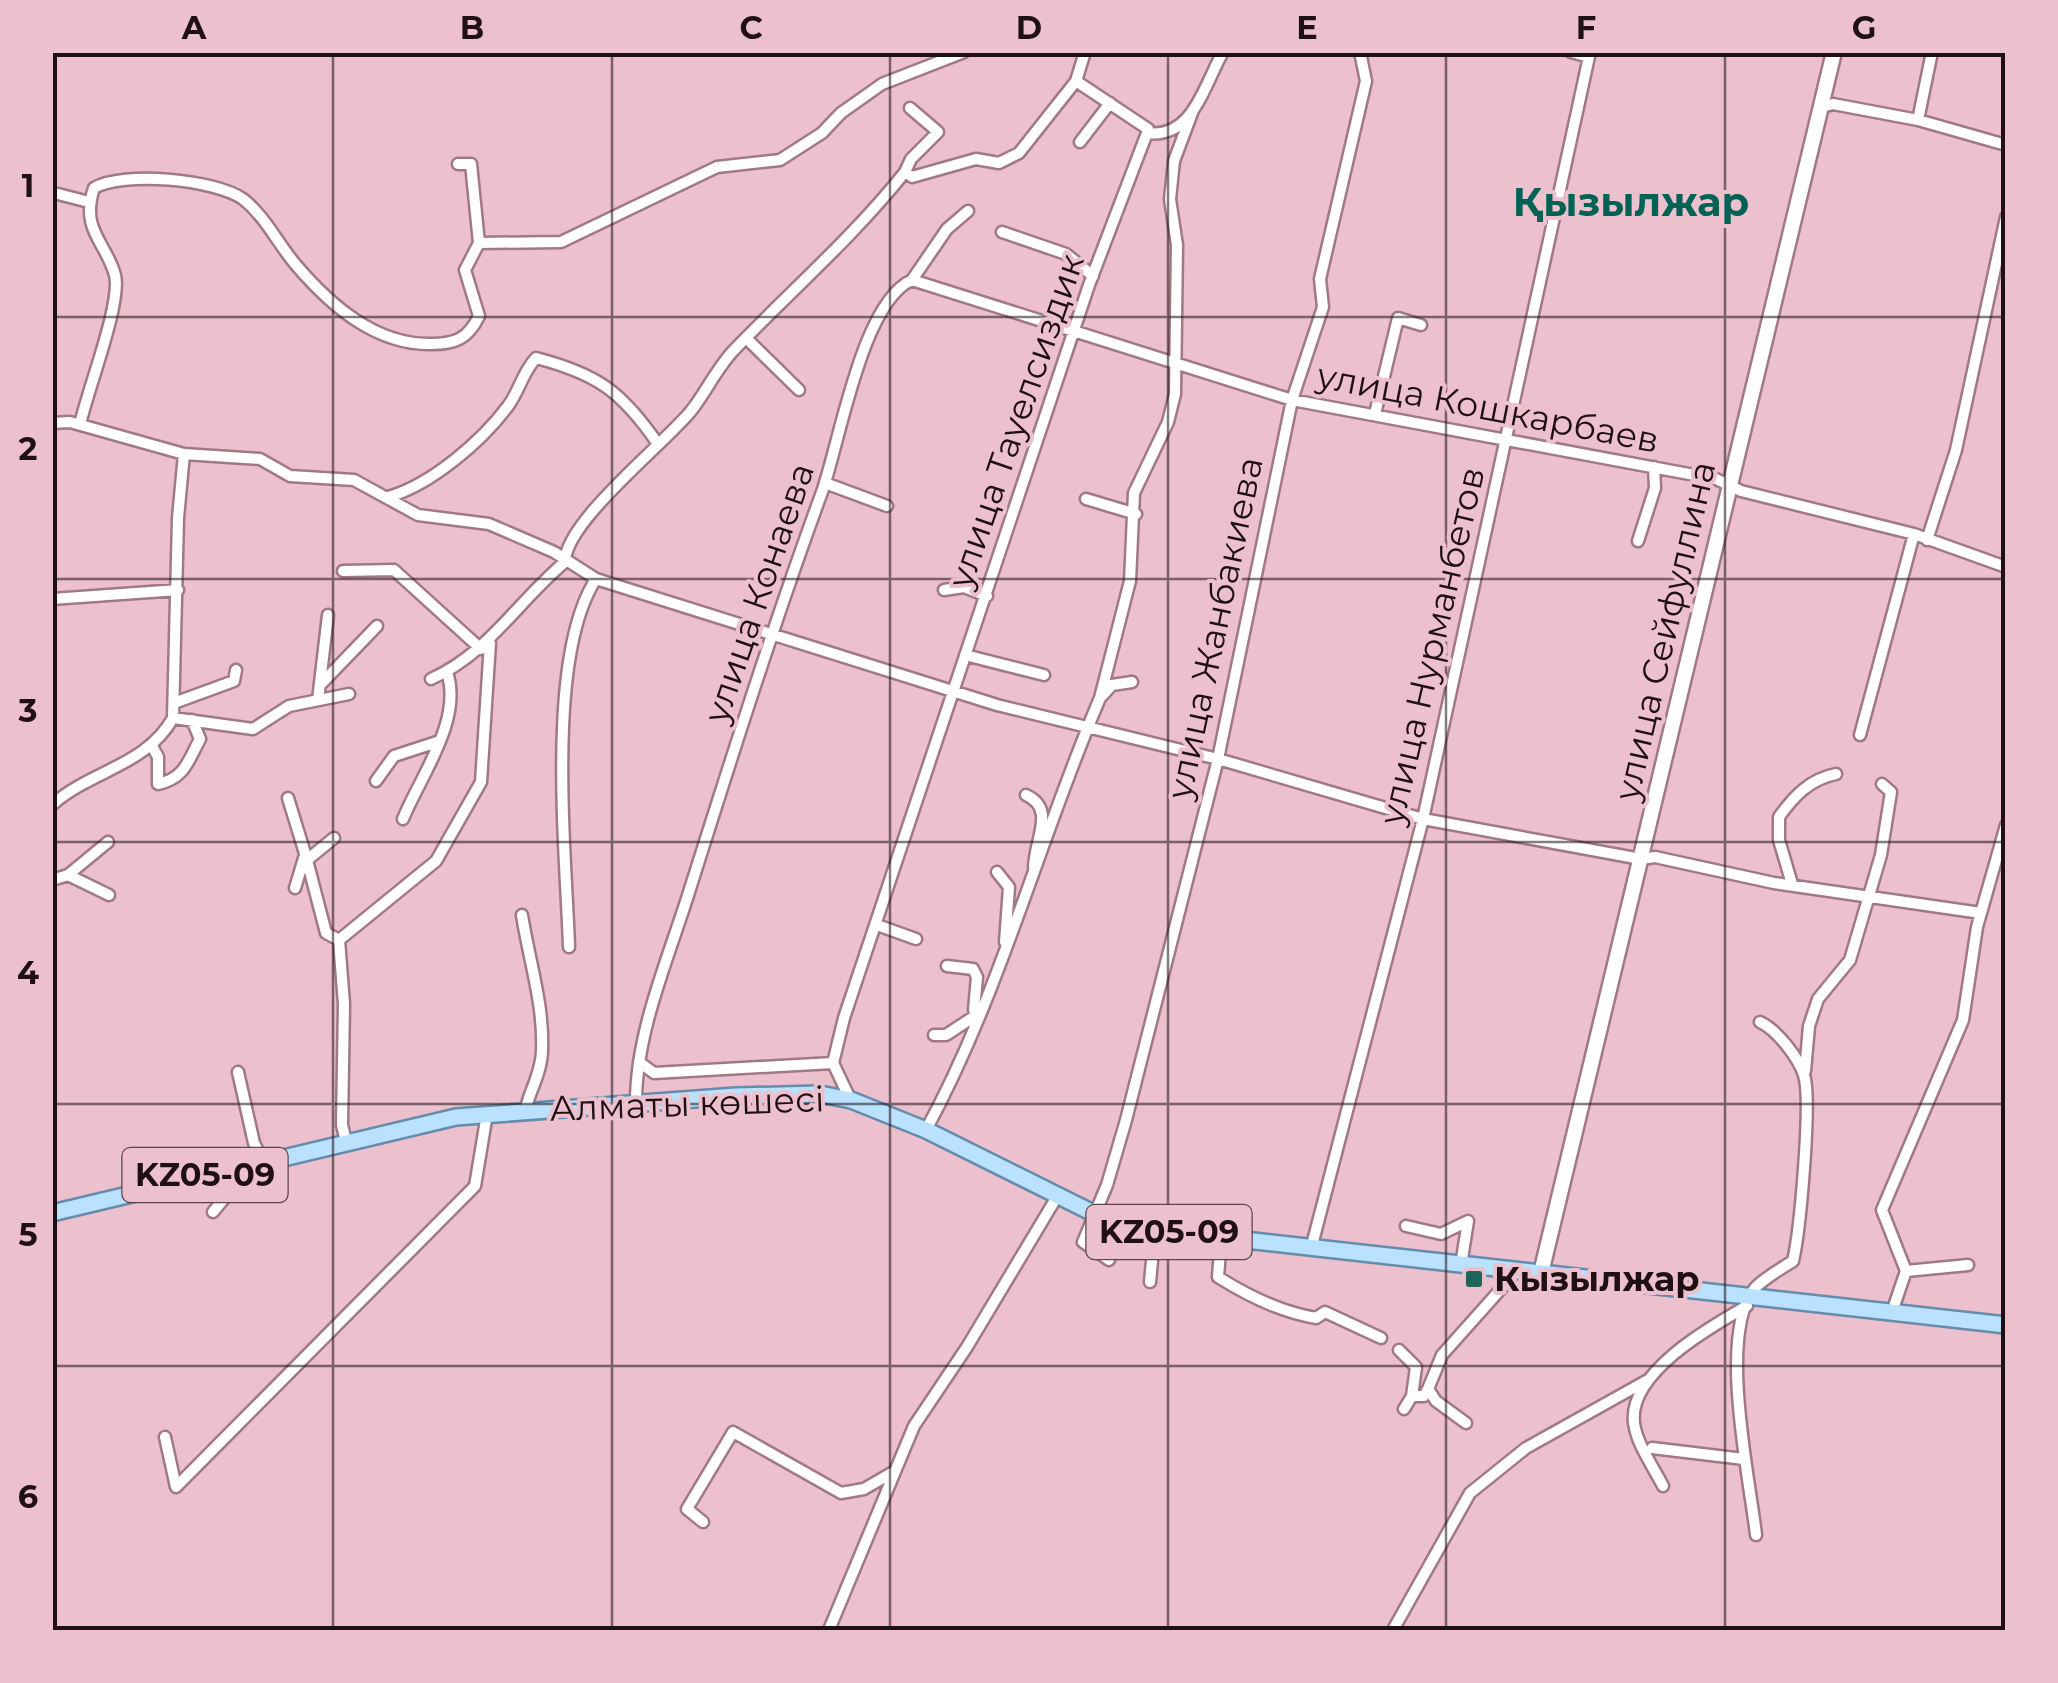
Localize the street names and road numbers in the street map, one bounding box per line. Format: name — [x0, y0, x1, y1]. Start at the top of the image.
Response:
street label: улица Тауелсиздик — [938, 248, 1093, 594]
street label: улица Кошкарбаев — [1313, 353, 1663, 462]
street label: улица Жанбакиева — [1157, 453, 1272, 804]
street label: улица Конаева — [694, 457, 823, 729]
street label: улица Сейфуллина — [1604, 457, 1724, 805]
street label: улица Нурманбетов — [1369, 463, 1494, 830]
street label: Алматы көшесі — [549, 1077, 825, 1130]
road number: KZ05-09 — [122, 1148, 288, 1202]
road number: KZ05-09 — [1086, 1205, 1252, 1259]

